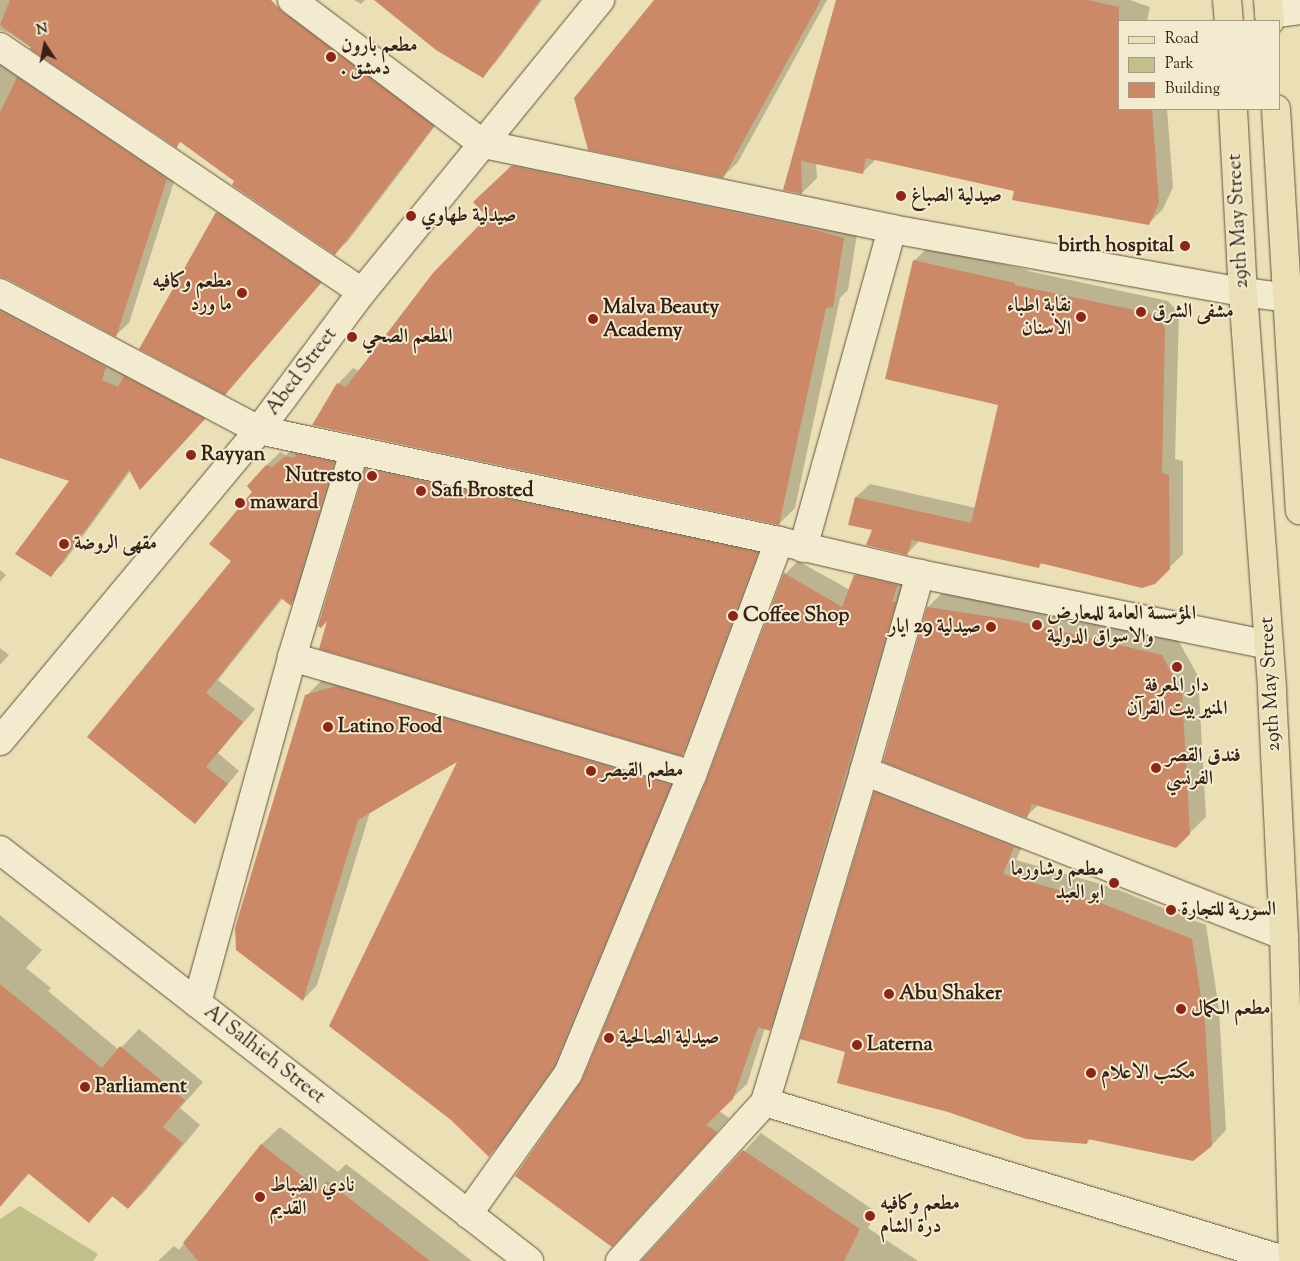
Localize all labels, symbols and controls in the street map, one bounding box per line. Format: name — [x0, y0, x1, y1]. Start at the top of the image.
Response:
text: N — [35, 19, 50, 41]
north arrow — [20, 20, 70, 70]
legend — [1118, 20, 1280, 110]
text: Road — [1165, 29, 1199, 50]
place label: مطعم بارون . دمشق — [341, 34, 418, 81]
marker: مطعم بارون . دمشق — [325, 51, 337, 63]
text: Park — [1165, 54, 1194, 75]
text: Building — [1165, 79, 1220, 100]
street label: 29th May Street — [1223, 153, 1255, 289]
place label: صيدلية الصباغ — [911, 184, 1002, 208]
marker: صيدلية الصباغ — [895, 190, 907, 202]
place label: صيدلية طهاوي — [421, 204, 516, 228]
marker: صيدلية طهاوي — [405, 210, 417, 222]
place label: birth hospital — [1058, 234, 1174, 258]
marker: birth hospital — [1178, 239, 1192, 253]
place label: مطعم وكافيه ما ورد — [152, 270, 232, 317]
marker: مطعم وكافيه ما ورد — [236, 287, 248, 299]
place label: نقابة اطباء الاسنان — [1007, 294, 1071, 341]
place label: Malva Beauty Academy — [603, 296, 719, 343]
place label: مشفى الشرق — [1152, 300, 1234, 324]
marker: مشفى الشرق — [1134, 305, 1148, 319]
marker: نقابة اطباء الاسنان — [1075, 311, 1087, 323]
marker: Malva Beauty Academy — [587, 313, 599, 325]
street label: Abed Street — [261, 323, 343, 421]
place label: المطعم الصحي — [362, 325, 453, 349]
marker: المطعم الصحي — [346, 331, 358, 343]
place label: Rayyan — [201, 443, 265, 467]
marker: Rayyan — [185, 449, 197, 461]
place label: Nutresto — [285, 464, 362, 488]
marker: Nutresto — [366, 470, 378, 482]
place label: Safi Brosted — [431, 479, 534, 503]
marker: Safi Brosted — [415, 485, 427, 497]
place label: maward — [250, 491, 318, 515]
marker: maward — [234, 497, 246, 509]
place label: مقهى الروضة — [74, 532, 157, 556]
marker: مقهى الروضة — [58, 538, 70, 550]
place label: المؤسسة العامة للمعارض والاسواق الدولية — [1047, 602, 1196, 649]
place label: Coffee Shop — [743, 604, 849, 628]
marker: Coffee Shop — [727, 610, 739, 622]
place label: صيدلية 29 ايار — [888, 615, 981, 639]
street label: 29th May Street — [1255, 616, 1287, 752]
marker: المؤسسة العامة للمعارض والاسواق الدولية — [1031, 619, 1043, 631]
marker: صيدلية 29 ايار — [985, 621, 997, 633]
marker: دار المعرفة المنير بيت القرآن — [1171, 661, 1183, 673]
place label: دار المعرفة المنير بيت القرآن — [1126, 675, 1228, 722]
place label: Latino Food — [338, 715, 442, 739]
marker: Latino Food — [322, 721, 334, 733]
place label: فندق القصر الفرنسي — [1166, 744, 1241, 791]
place label: مطعم القيصر — [601, 759, 683, 783]
marker: فندق القصر الفرنسي — [1150, 762, 1162, 774]
marker: مطعم القيصر — [585, 765, 597, 777]
place label: مطعم وشاورما ابو العبد — [1011, 859, 1104, 906]
marker: مطعم وشاورما ابو العبد — [1108, 877, 1120, 889]
place label: السورية للتجارة — [1181, 898, 1276, 922]
marker: السورية للتجارة — [1165, 904, 1177, 916]
place label: Abu Shaker — [899, 982, 1002, 1006]
marker: Abu Shaker — [883, 988, 895, 1000]
place label: مطعم الكمال — [1191, 997, 1271, 1021]
street label: Al Salhieh Street — [199, 1000, 329, 1110]
marker: مطعم الكمال — [1175, 1003, 1187, 1015]
place label: صيدلية الصالحية — [619, 1026, 719, 1050]
marker: صيدلية الصالحية — [603, 1032, 615, 1044]
place label: Laterna — [867, 1033, 933, 1057]
marker: Laterna — [851, 1039, 863, 1051]
place label: مكتب الاعلام — [1101, 1061, 1195, 1085]
marker: مكتب الاعلام — [1085, 1067, 1097, 1079]
place label: Parliament — [95, 1075, 187, 1099]
marker: Parliament — [79, 1081, 91, 1093]
place label: نادي الضباط القديم — [270, 1174, 354, 1221]
marker: نادي الضباط القديم — [254, 1191, 266, 1203]
place label: مطعم وكافيه درة الشام — [880, 1192, 960, 1239]
marker: مطعم وكافيه درة الشام — [864, 1210, 876, 1222]

